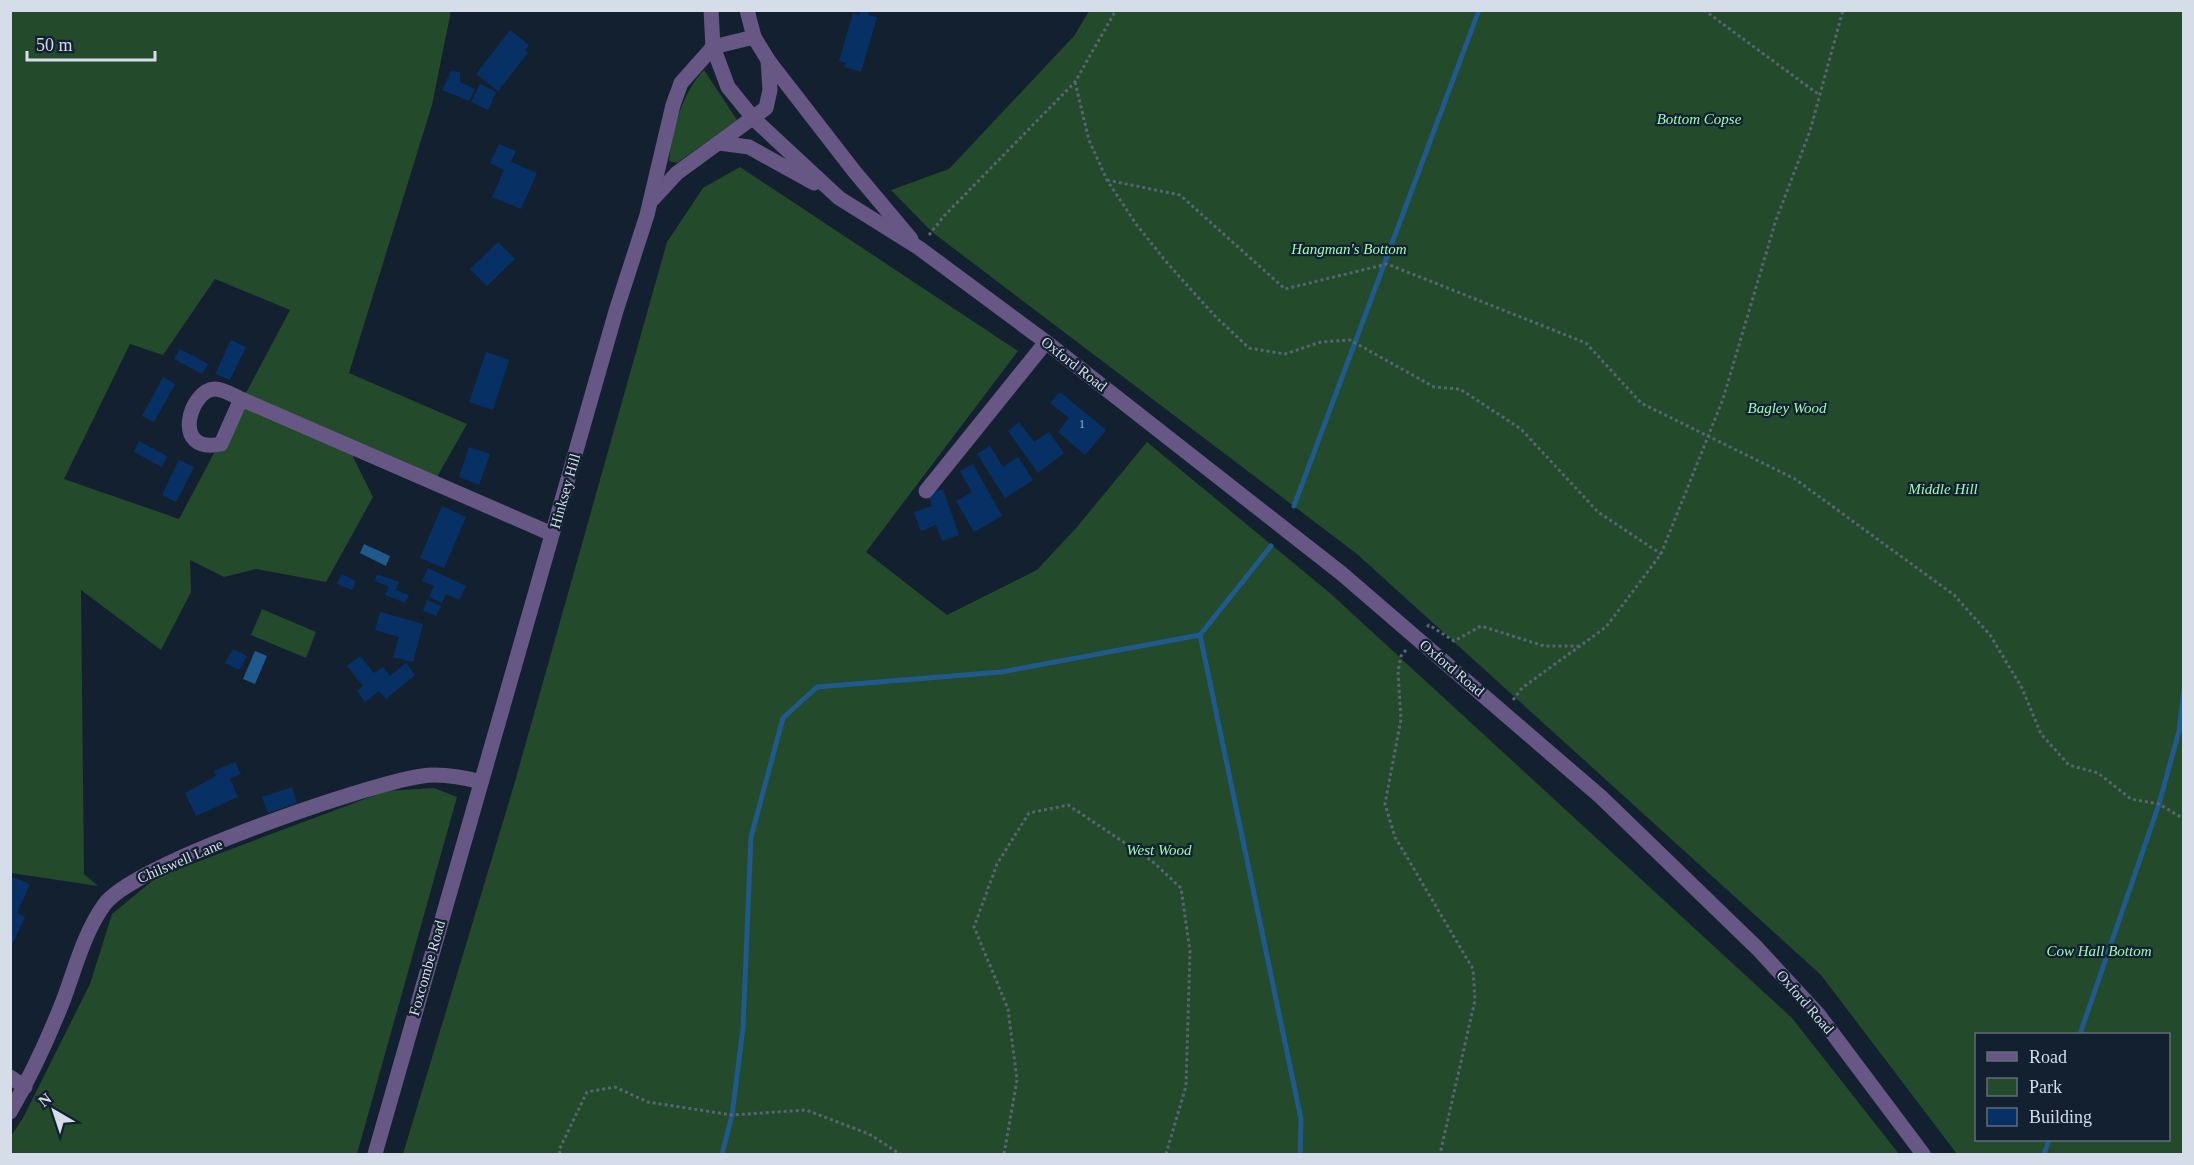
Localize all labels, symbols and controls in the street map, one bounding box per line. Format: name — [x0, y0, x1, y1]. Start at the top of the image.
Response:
scale bar — [27, 24, 154, 62]
text: 50 m — [36, 35, 73, 55]
park label: Bottom Copse — [1657, 111, 1742, 127]
park label: Hangman's Bottom — [1290, 241, 1407, 257]
street label: Oxford Road — [1038, 333, 1110, 395]
park label: Bagley Wood — [1747, 400, 1827, 416]
house number: 1 — [1079, 417, 1085, 431]
street label: Hinksey Hill — [547, 452, 583, 530]
park label: Middle Hill — [1907, 481, 1978, 497]
street label: Oxford Road — [1417, 637, 1488, 700]
street label: Chilswell Lane — [135, 836, 225, 886]
park label: West Wood — [1126, 842, 1192, 858]
street label: Foxcombe Road — [406, 918, 448, 1018]
park label: Cow Hall Bottom — [2046, 943, 2152, 959]
street label: Oxford Road — [1773, 967, 1837, 1037]
legend — [1975, 1033, 2170, 1141]
text: Road — [2029, 1047, 2067, 1067]
text: Park — [2029, 1077, 2062, 1097]
north arrow — [24, 1081, 84, 1141]
text: N — [35, 1089, 55, 1110]
text: Building — [2029, 1107, 2092, 1127]

